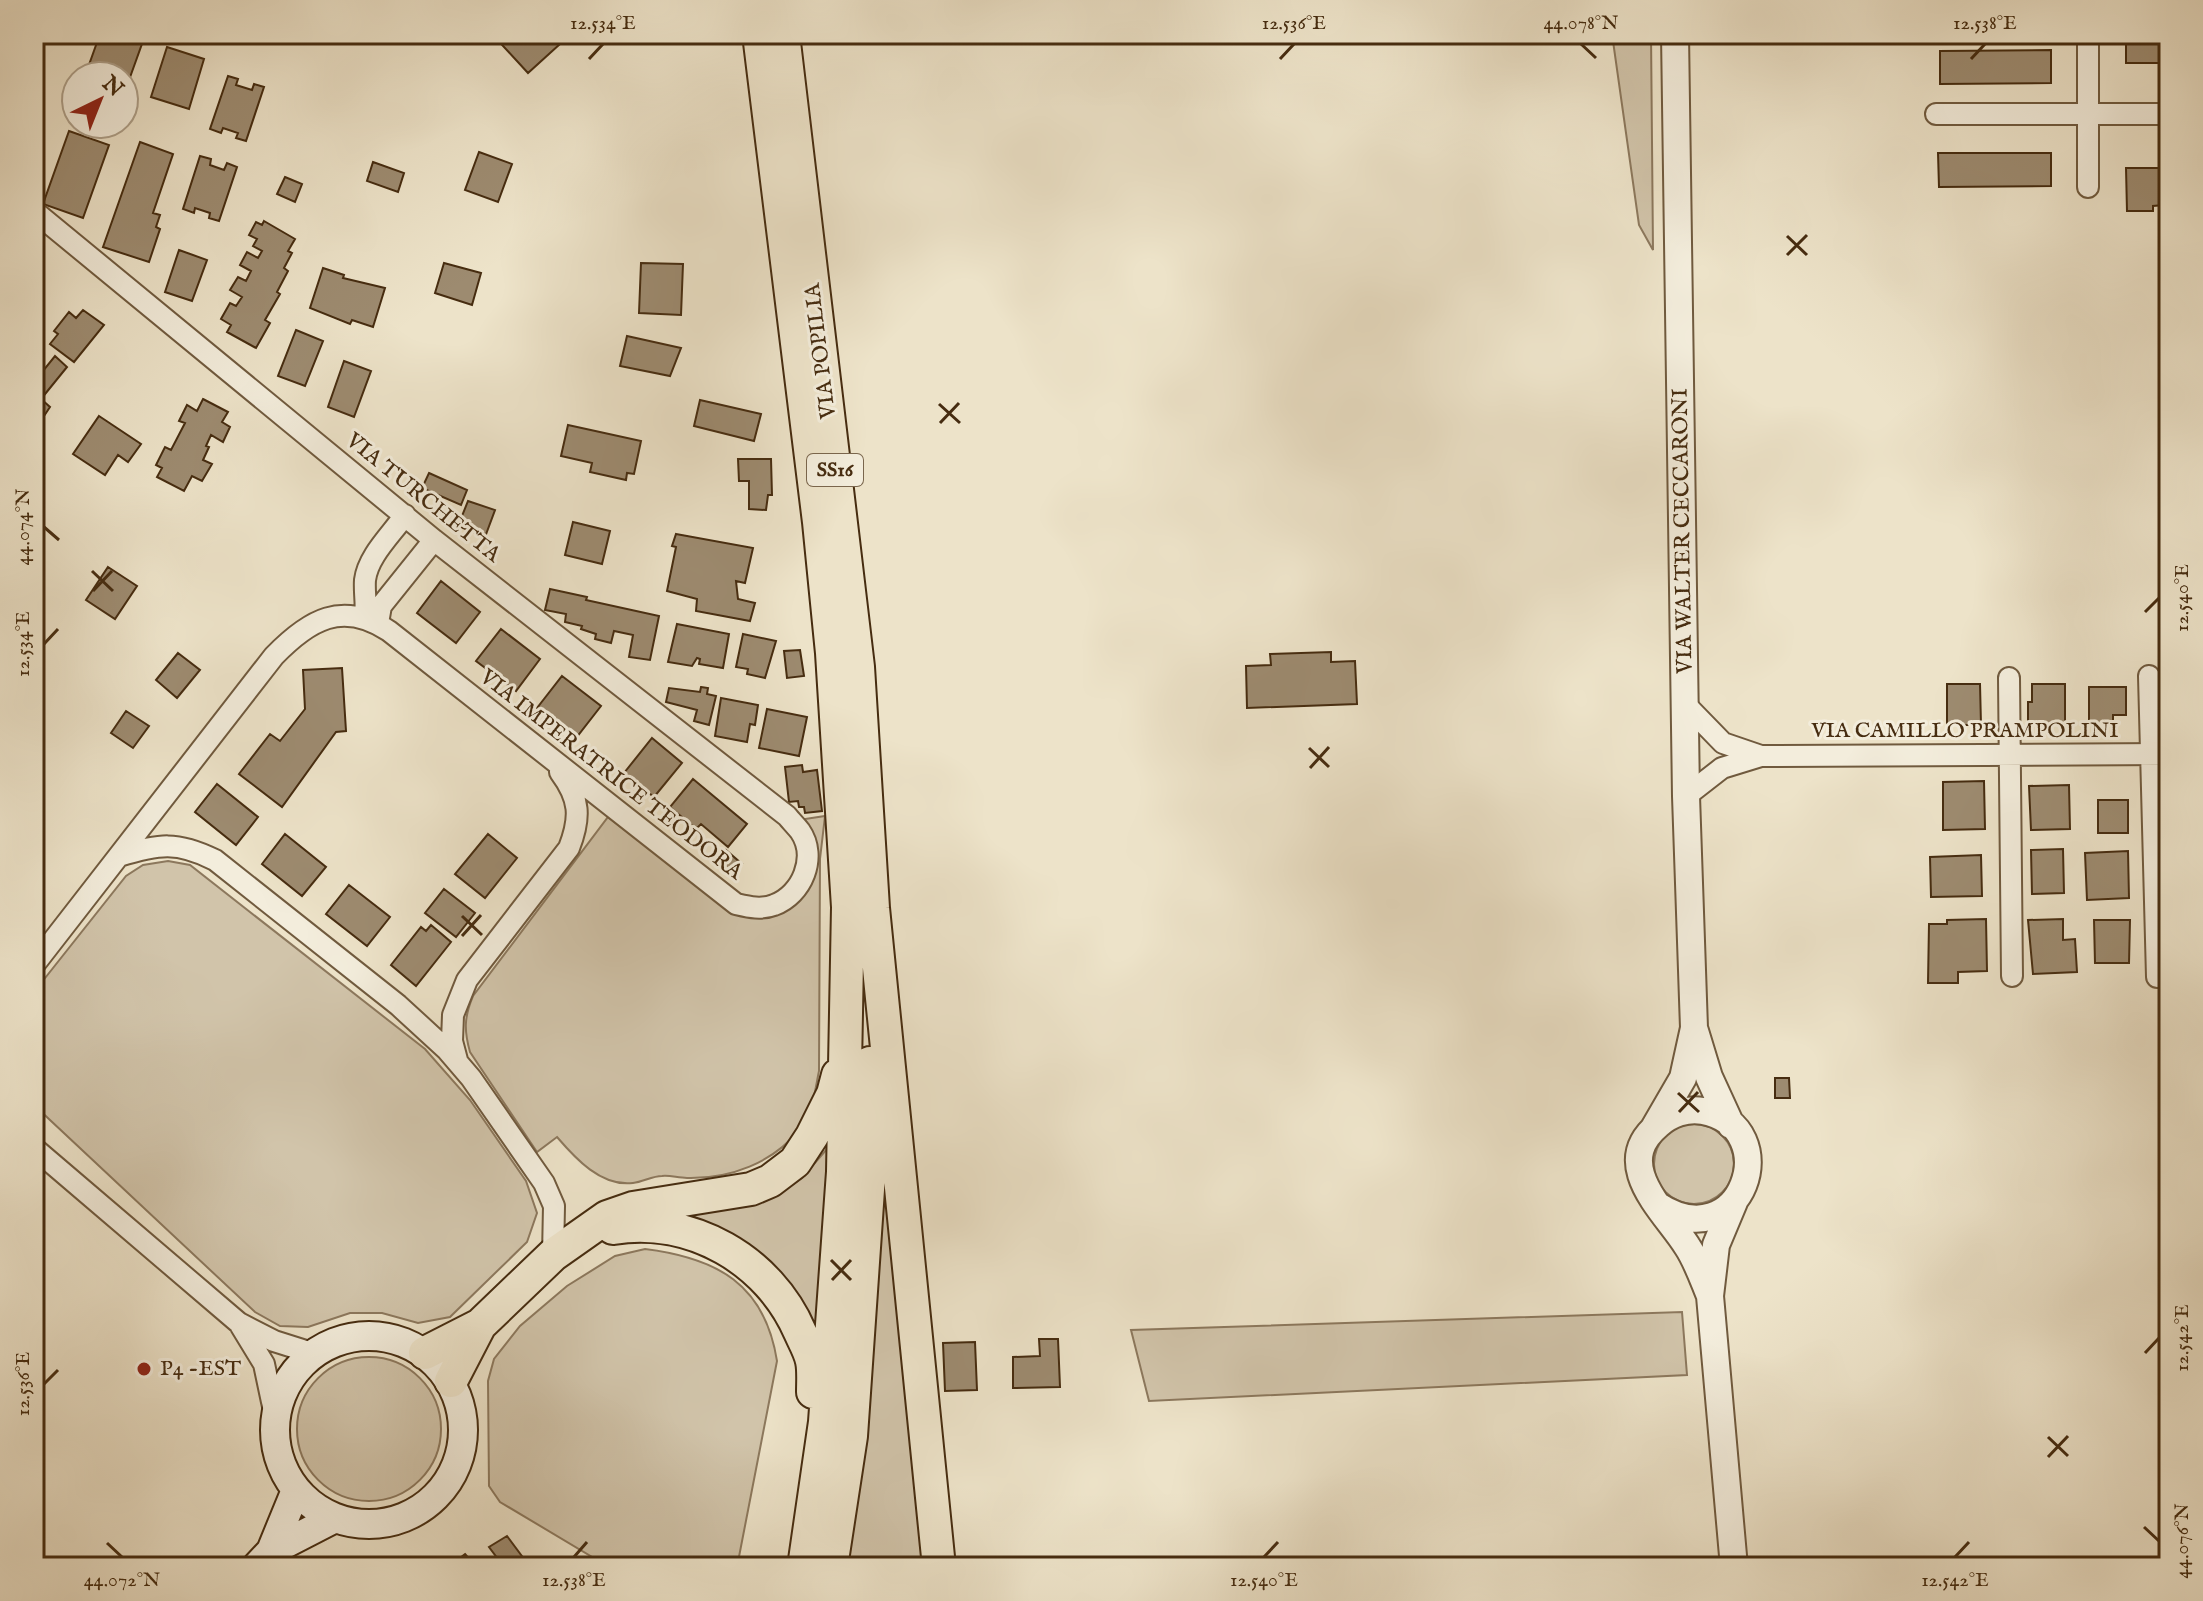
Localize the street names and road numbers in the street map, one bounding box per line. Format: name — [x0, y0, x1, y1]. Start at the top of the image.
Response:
street label: VIA POPILIA — [799, 280, 843, 421]
street label: VIA WALTER CECCARONI — [1667, 388, 1700, 675]
street label: VIA TURCHETTA — [339, 426, 507, 570]
road number: SS16 — [807, 454, 863, 486]
street label: VIA IMPERATRICE TEODORA — [473, 663, 749, 887]
street label: VIA CAMILLO PRAMPOLINI — [1810, 717, 2119, 745]

